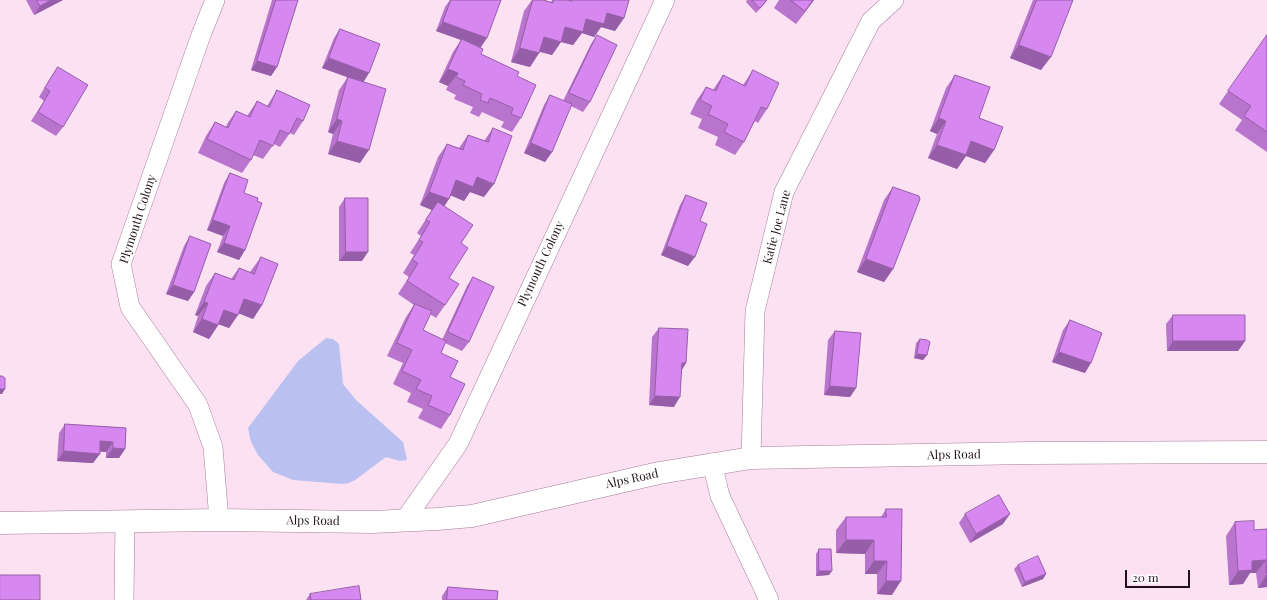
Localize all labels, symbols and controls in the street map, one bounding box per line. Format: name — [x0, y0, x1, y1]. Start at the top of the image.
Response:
street label: Plymouth Colony — [117, 173, 159, 265]
street label: Katie Joe Lane — [760, 188, 794, 266]
street label: Plymouth Colony — [515, 219, 567, 309]
street label: Alps Road — [927, 447, 981, 463]
street label: Alps Road — [604, 466, 660, 492]
street label: Alps Road — [286, 513, 340, 529]
scale bar — [1127, 562, 1192, 588]
text: 20 m — [1132, 569, 1159, 585]

